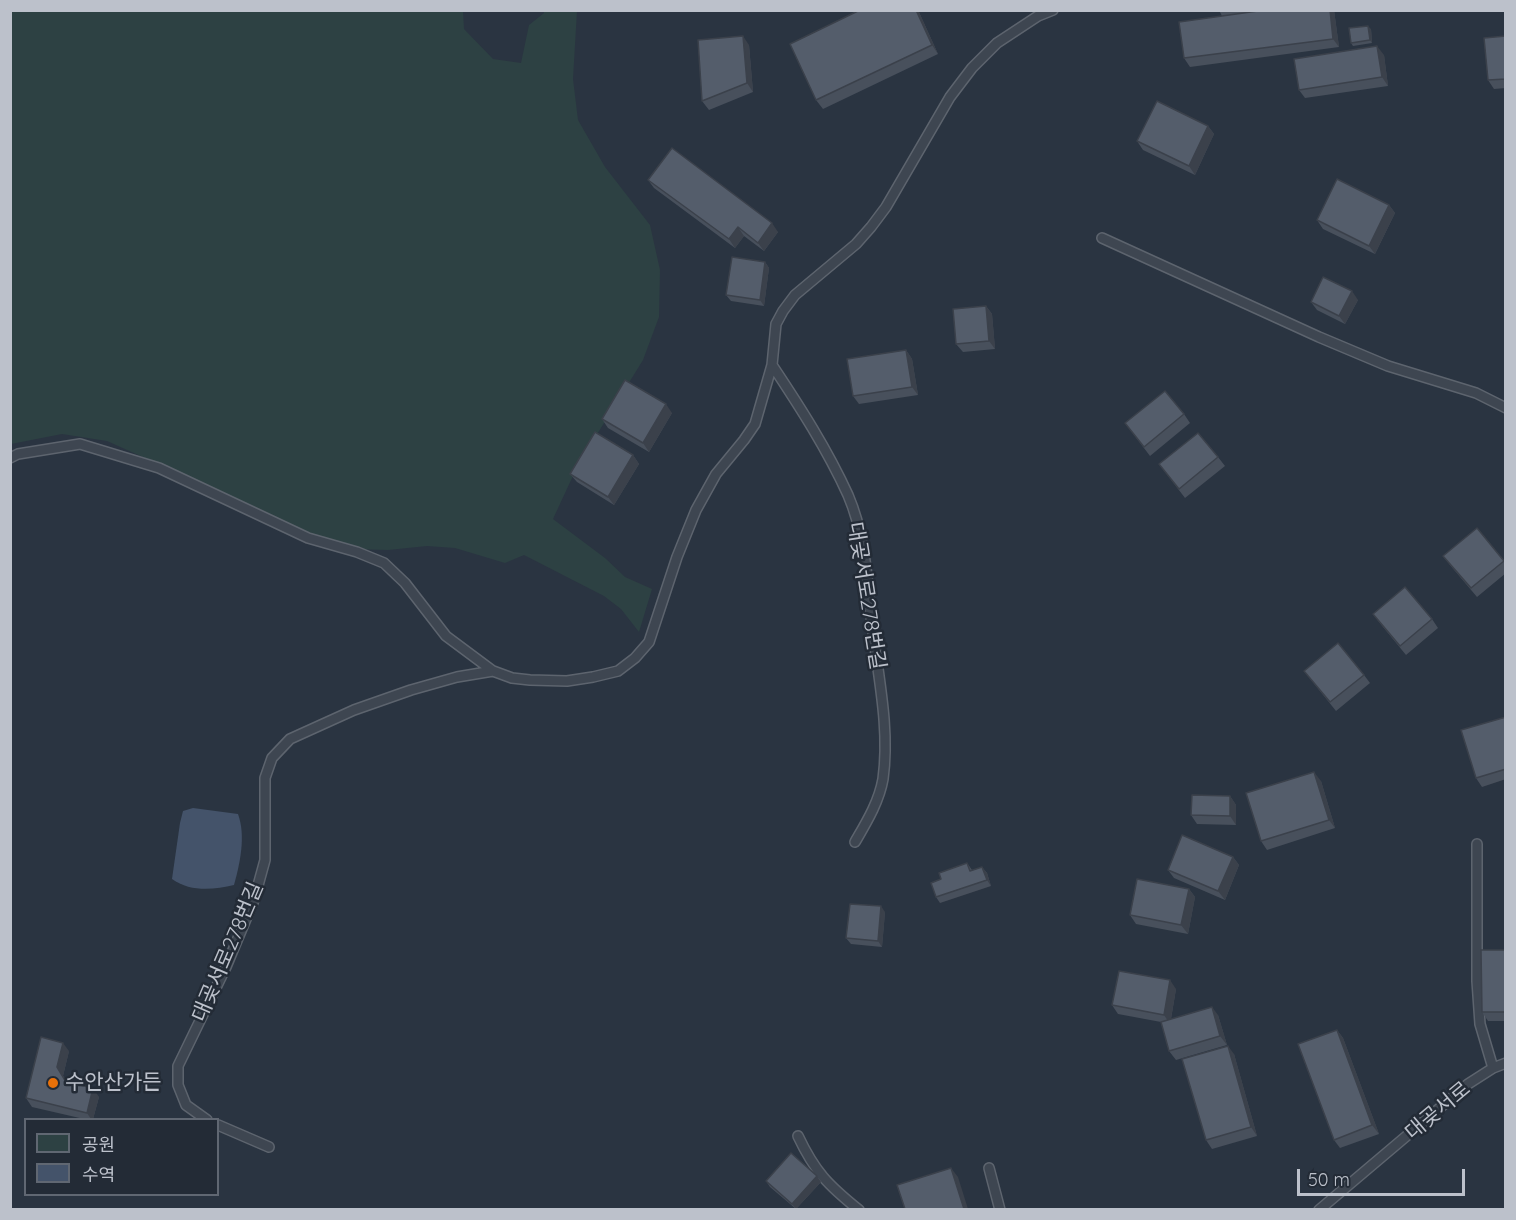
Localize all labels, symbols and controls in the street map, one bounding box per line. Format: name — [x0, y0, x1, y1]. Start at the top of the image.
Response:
street label: 대곶서로278번길 — [842, 520, 890, 672]
street label: 대곶서로278번길 — [187, 878, 269, 1026]
place label: 수안산가든 — [65, 1070, 162, 1096]
marker: 수안산가든 — [46, 1076, 60, 1090]
street label: 대곶서로 — [1400, 1077, 1476, 1145]
legend — [24, 1118, 219, 1196]
text: 공원 — [82, 1133, 115, 1156]
scale bar — [1300, 1157, 1468, 1195]
text: 수역 — [82, 1163, 115, 1186]
text: 50 m — [1308, 1168, 1350, 1191]

